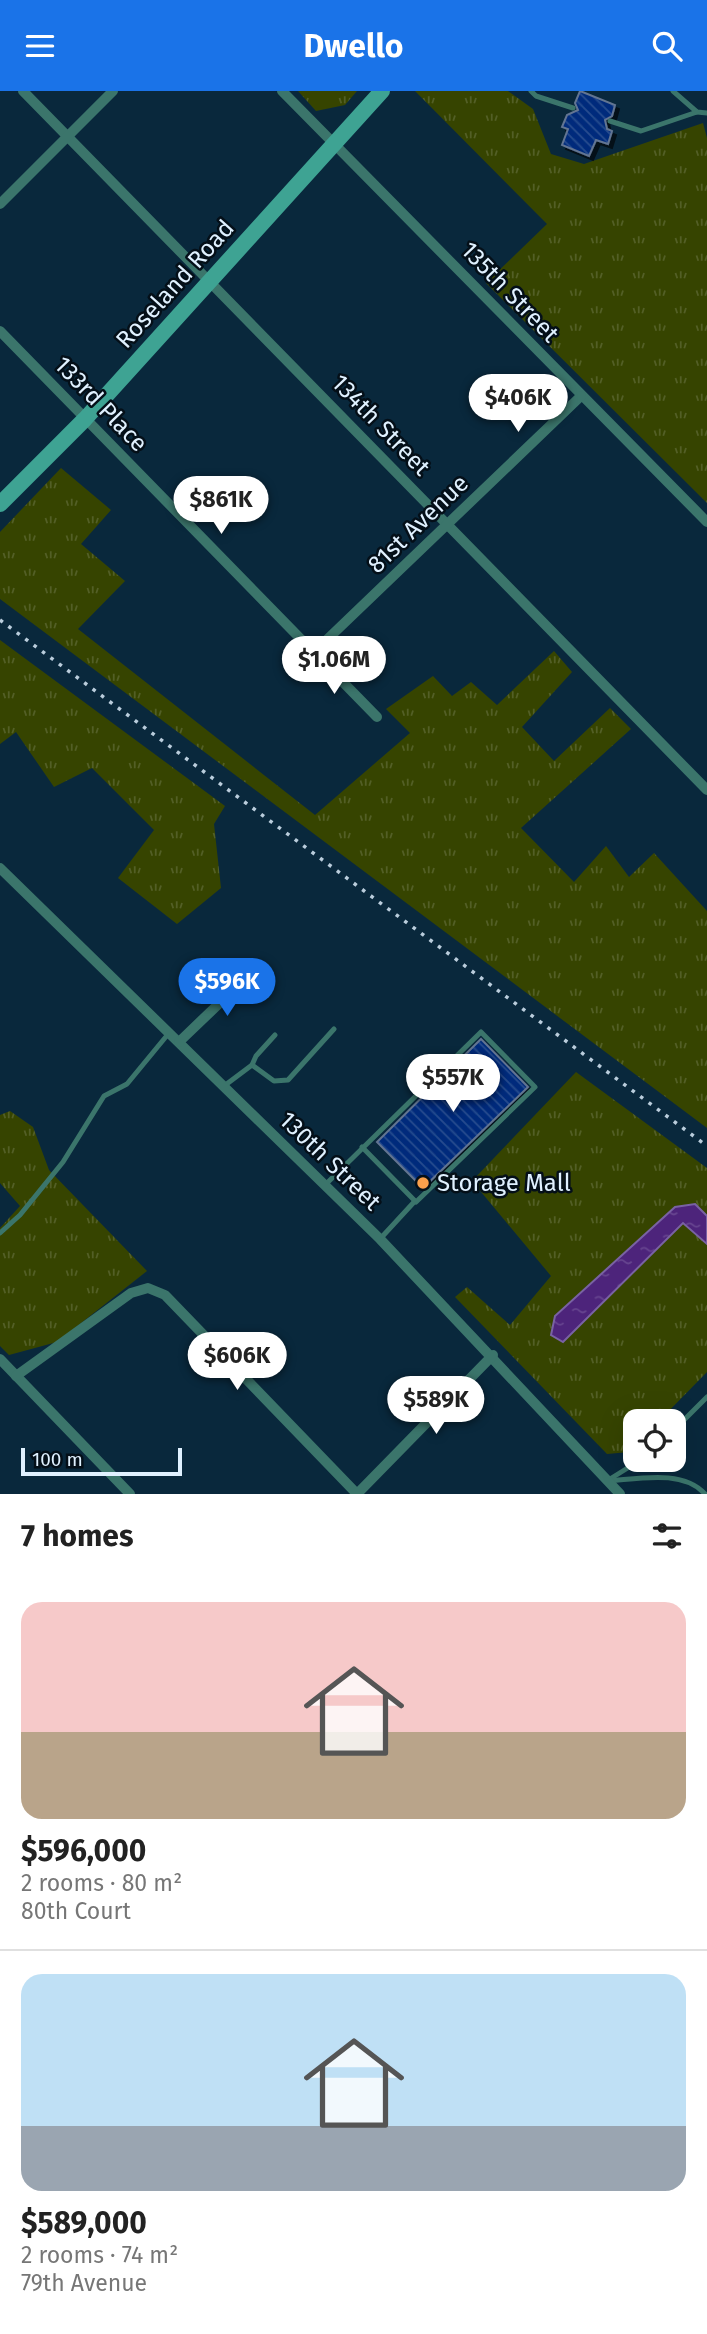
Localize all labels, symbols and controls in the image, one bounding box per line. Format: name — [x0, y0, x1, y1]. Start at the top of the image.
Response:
icon: menu — [21, 27, 59, 65]
text: Dwello — [303, 27, 404, 65]
icon: search — [648, 27, 686, 65]
street label: Roseland Road — [110, 214, 240, 354]
street label: 135th Street — [455, 236, 565, 348]
street label: 133rd Place — [49, 351, 153, 457]
street label: 134th Street — [326, 369, 436, 481]
pin: $406K — [469, 375, 567, 434]
text: $406K — [485, 383, 551, 411]
street label: 81st Avenue — [362, 469, 474, 579]
pin: $861K — [172, 477, 270, 536]
text: $861K — [190, 485, 252, 513]
pin: $1.06M — [277, 637, 391, 696]
text: $1.06M — [298, 645, 370, 673]
pin: $596K — [178, 958, 276, 1018]
text: $596K — [194, 967, 260, 995]
pin: $557K — [404, 1055, 502, 1114]
text: $557K — [422, 1063, 484, 1091]
street label: 130th Street — [274, 1106, 387, 1216]
place label: Storage Mall — [437, 1169, 571, 1197]
marker: Storage Mall — [415, 1175, 431, 1191]
pin: $606K — [188, 1333, 286, 1392]
text: $606K — [204, 1341, 270, 1369]
pin: $589K — [387, 1377, 485, 1436]
text: $589K — [403, 1385, 469, 1413]
map controls — [623, 1409, 686, 1472]
button: locate — [623, 1409, 686, 1472]
scale bar — [21, 1445, 182, 1477]
text: 100 m — [32, 1448, 83, 1471]
icon: filters — [648, 1517, 686, 1555]
text: 7 homes — [21, 1518, 133, 1554]
icon: home — [291, 1648, 417, 1774]
text: $596,000 — [21, 1833, 146, 1869]
text: 2 rooms · 80 m² — [21, 1869, 182, 1897]
text: 80th Court — [21, 1897, 131, 1925]
icon: home — [291, 2020, 417, 2146]
text: $589,000 — [21, 2205, 147, 2241]
text: 2 rooms · 74 m² — [21, 2241, 178, 2269]
text: 79th Avenue — [21, 2269, 147, 2297]

